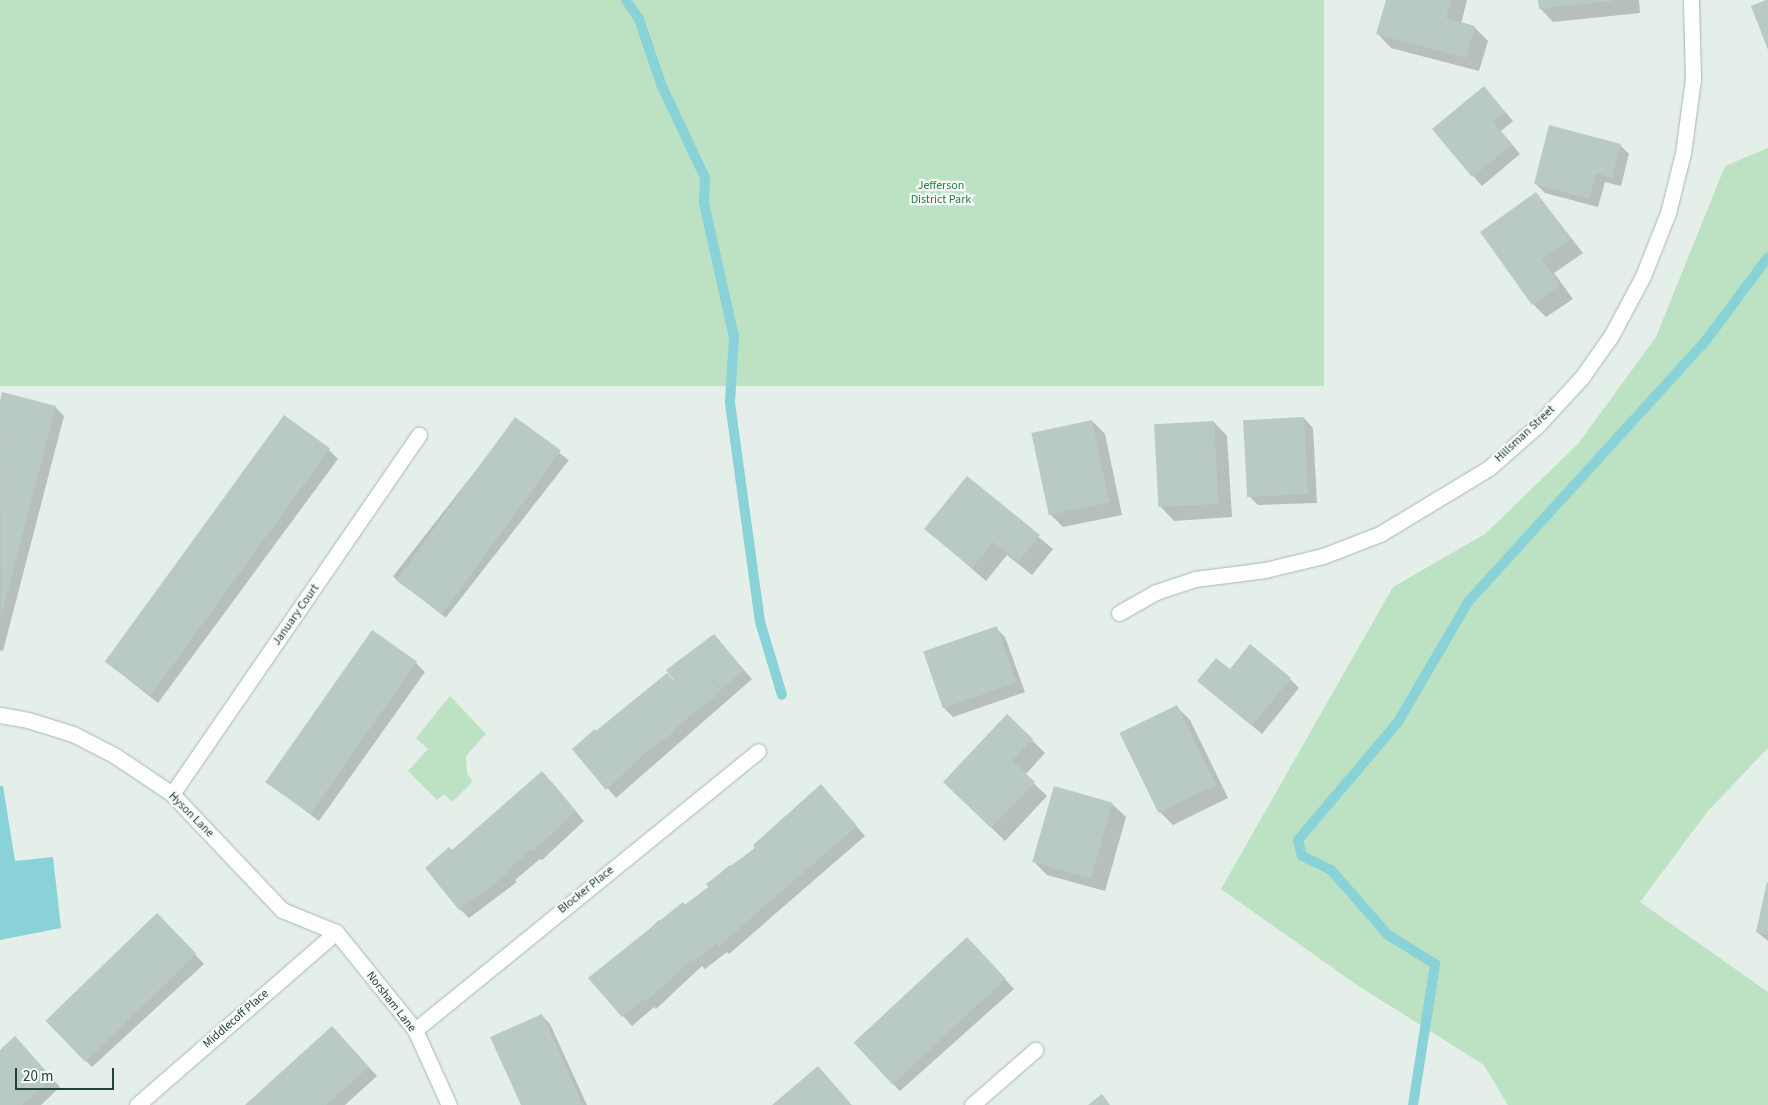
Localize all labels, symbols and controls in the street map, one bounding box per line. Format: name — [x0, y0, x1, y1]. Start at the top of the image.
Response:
park label: Jefferson District Park — [911, 179, 971, 207]
street label: Hillsman Street — [1492, 402, 1558, 466]
street label: January Court — [270, 582, 322, 648]
street label: Hyson Lane — [165, 789, 217, 841]
street label: Blocker Place — [555, 863, 617, 917]
street label: Norsham Lane — [363, 969, 419, 1035]
street label: Middlecoff Place — [200, 987, 272, 1051]
scale bar — [18, 1058, 116, 1090]
text: 20 m — [23, 1066, 53, 1087]

